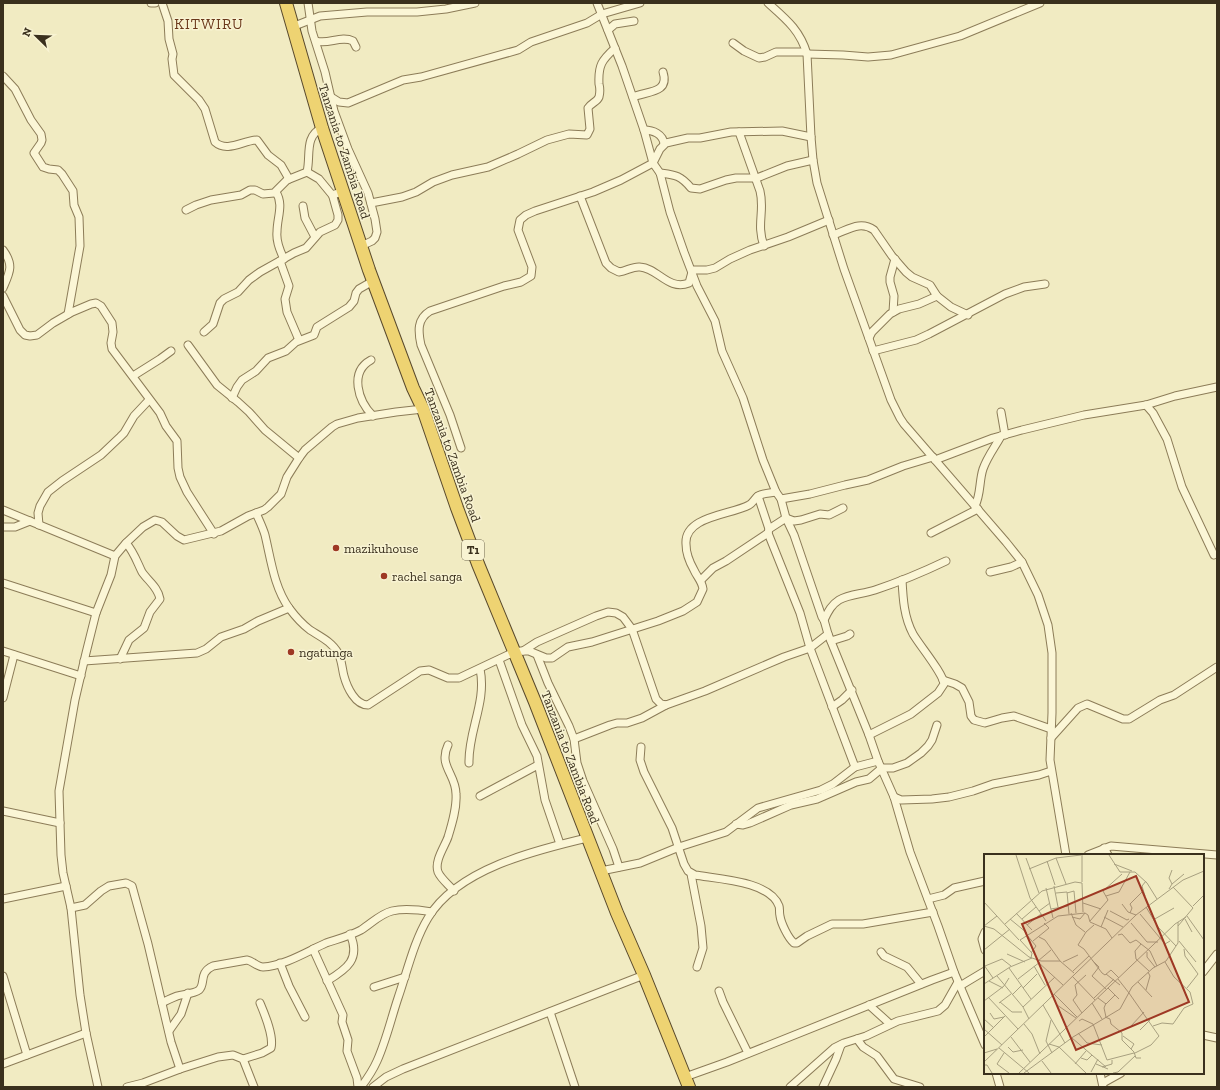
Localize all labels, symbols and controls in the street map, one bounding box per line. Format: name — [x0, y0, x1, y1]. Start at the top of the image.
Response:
district label: KITWIRU — [174, 15, 244, 33]
north arrow — [16, 16, 56, 56]
text: N — [20, 25, 35, 39]
street label: Tanzania to Zambia Road — [316, 82, 373, 221]
street label: Tanzania to Zambia Road — [421, 386, 484, 524]
road number: T1 — [462, 540, 484, 560]
place label: mazikuhouse — [344, 541, 418, 556]
marker: mazikuhouse — [331, 543, 341, 553]
place label: rachel sanga — [392, 569, 463, 584]
marker: rachel sanga — [379, 571, 389, 581]
place label: ngatunga — [299, 645, 354, 660]
marker: ngatunga — [286, 647, 296, 657]
street label: Tanzania to Zambia Road — [538, 689, 603, 826]
inset map — [984, 854, 1204, 1074]

